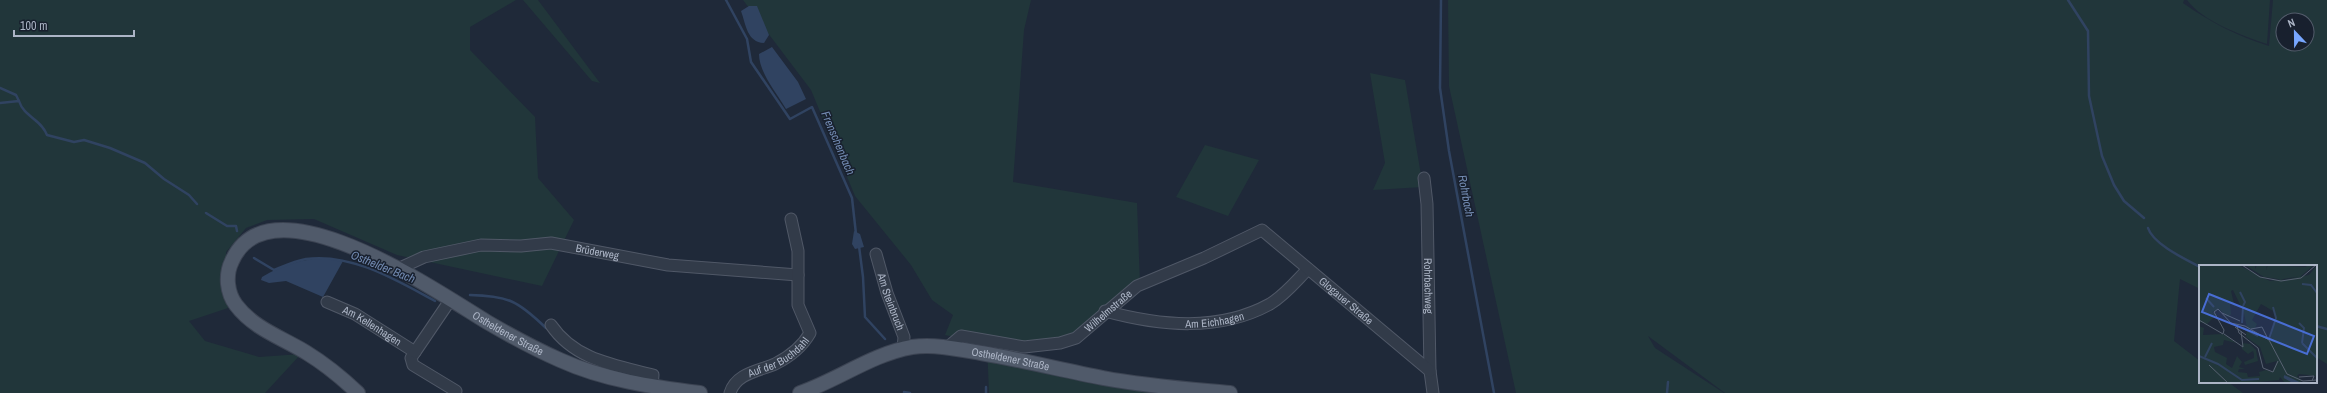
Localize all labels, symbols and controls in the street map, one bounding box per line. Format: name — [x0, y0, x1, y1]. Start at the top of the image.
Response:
scale bar — [14, 12, 134, 38]
north arrow — [2275, 12, 2315, 52]
text: N — [2286, 15, 2297, 30]
text: 100 m — [20, 18, 47, 34]
water label: Frenschenbach — [817, 109, 859, 177]
water label: Rohrbach — [1454, 174, 1478, 218]
street label: Brüderweg — [575, 241, 620, 263]
water label: Osthelder Bach — [349, 247, 417, 287]
street label: Rohrbachweg — [1421, 258, 1436, 314]
inset map — [2199, 265, 2317, 383]
street label: Am Steinbruch — [874, 270, 908, 332]
street label: Glogauer Straße — [1316, 274, 1376, 327]
street label: Wilhelmstraße — [1081, 287, 1135, 335]
street label: Am Kellenhagen — [340, 302, 404, 349]
street label: Ostheldener Straße — [470, 308, 546, 358]
street label: Am Eichhagen — [1184, 309, 1246, 331]
street label: Auf der Buchdahl — [745, 334, 812, 381]
street label: Ostheldener Straße — [970, 344, 1051, 374]

